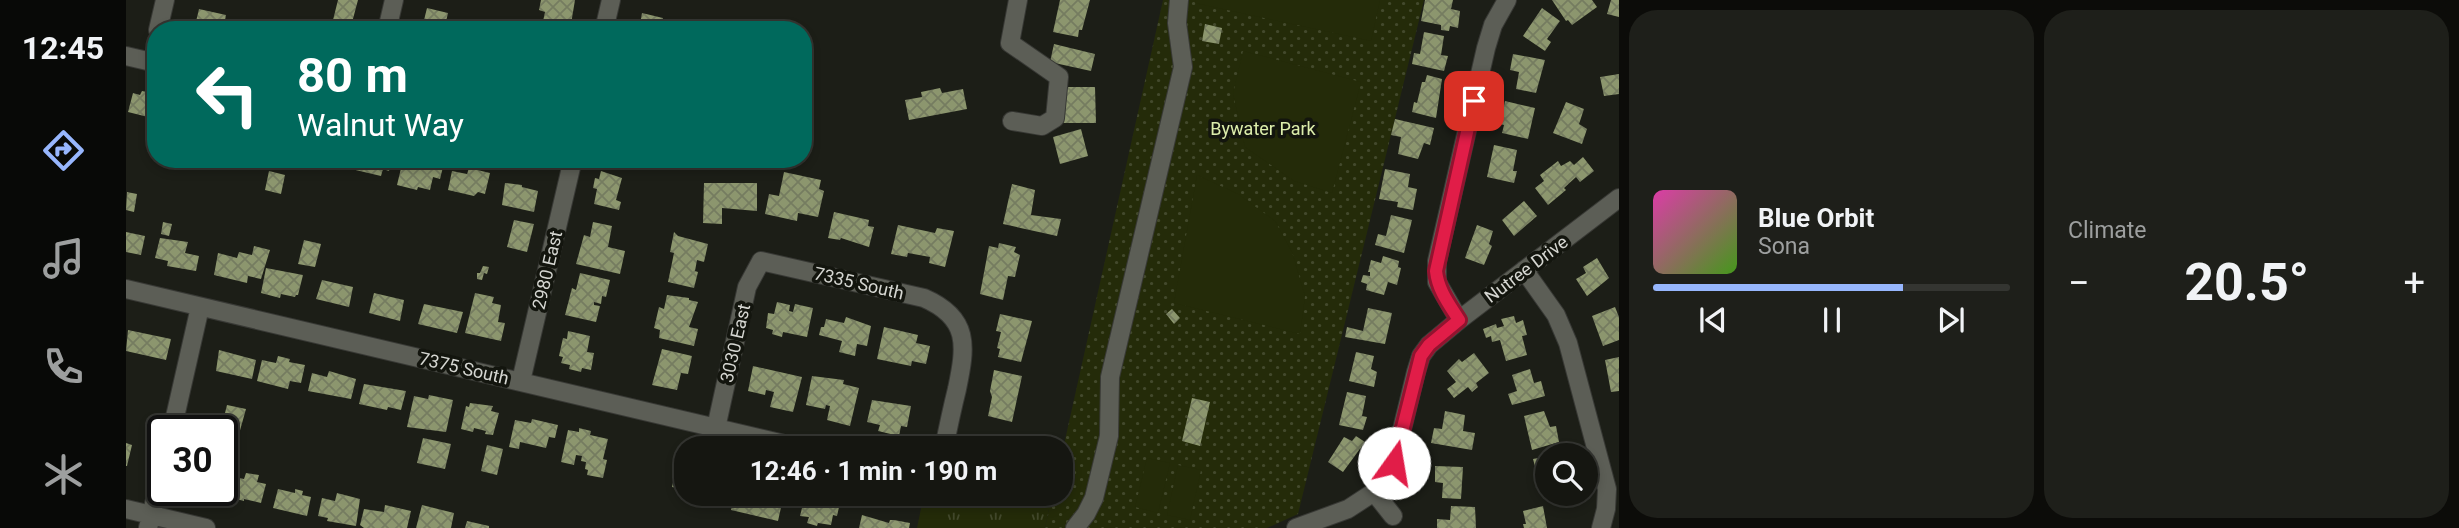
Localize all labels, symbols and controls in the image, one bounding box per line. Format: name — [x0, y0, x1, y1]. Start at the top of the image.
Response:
text: 12:45 — [22, 29, 104, 67]
text: 80 m — [297, 47, 408, 104]
icon: left — [182, 49, 273, 140]
pin — [1444, 71, 1504, 131]
icon: arrive — [1455, 82, 1493, 120]
text: Walnut Way — [297, 106, 464, 144]
park label: Bywater Park — [1210, 118, 1317, 139]
icon: directions — [39, 126, 88, 175]
text: Blue Orbit — [1758, 203, 1874, 233]
text: Climate — [2068, 217, 2147, 244]
street label: 2980 East — [528, 228, 566, 311]
street label: Nutree Drive — [1480, 231, 1572, 307]
text: Sona — [1758, 233, 1810, 260]
icon: music — [39, 234, 88, 283]
text: 20.5° — [2184, 252, 2309, 313]
text: − — [2068, 261, 2090, 305]
text: + — [2403, 261, 2425, 305]
street label: 7335 South — [812, 262, 906, 304]
street label: 3030 East — [716, 301, 754, 384]
icon: previous — [1694, 301, 1732, 339]
icon: pause — [1813, 301, 1851, 339]
icon: next — [1932, 301, 1970, 339]
icon: phone — [39, 342, 88, 391]
street label: 7375 South — [417, 347, 511, 389]
speed limit sign: 30 — [147, 415, 238, 506]
position arrow — [1357, 426, 1431, 500]
map controls — [1535, 443, 1598, 506]
button: search — [1535, 443, 1598, 506]
icon: climate — [39, 450, 88, 499]
text: 12:46 · 1 min · 190 m — [750, 456, 997, 486]

